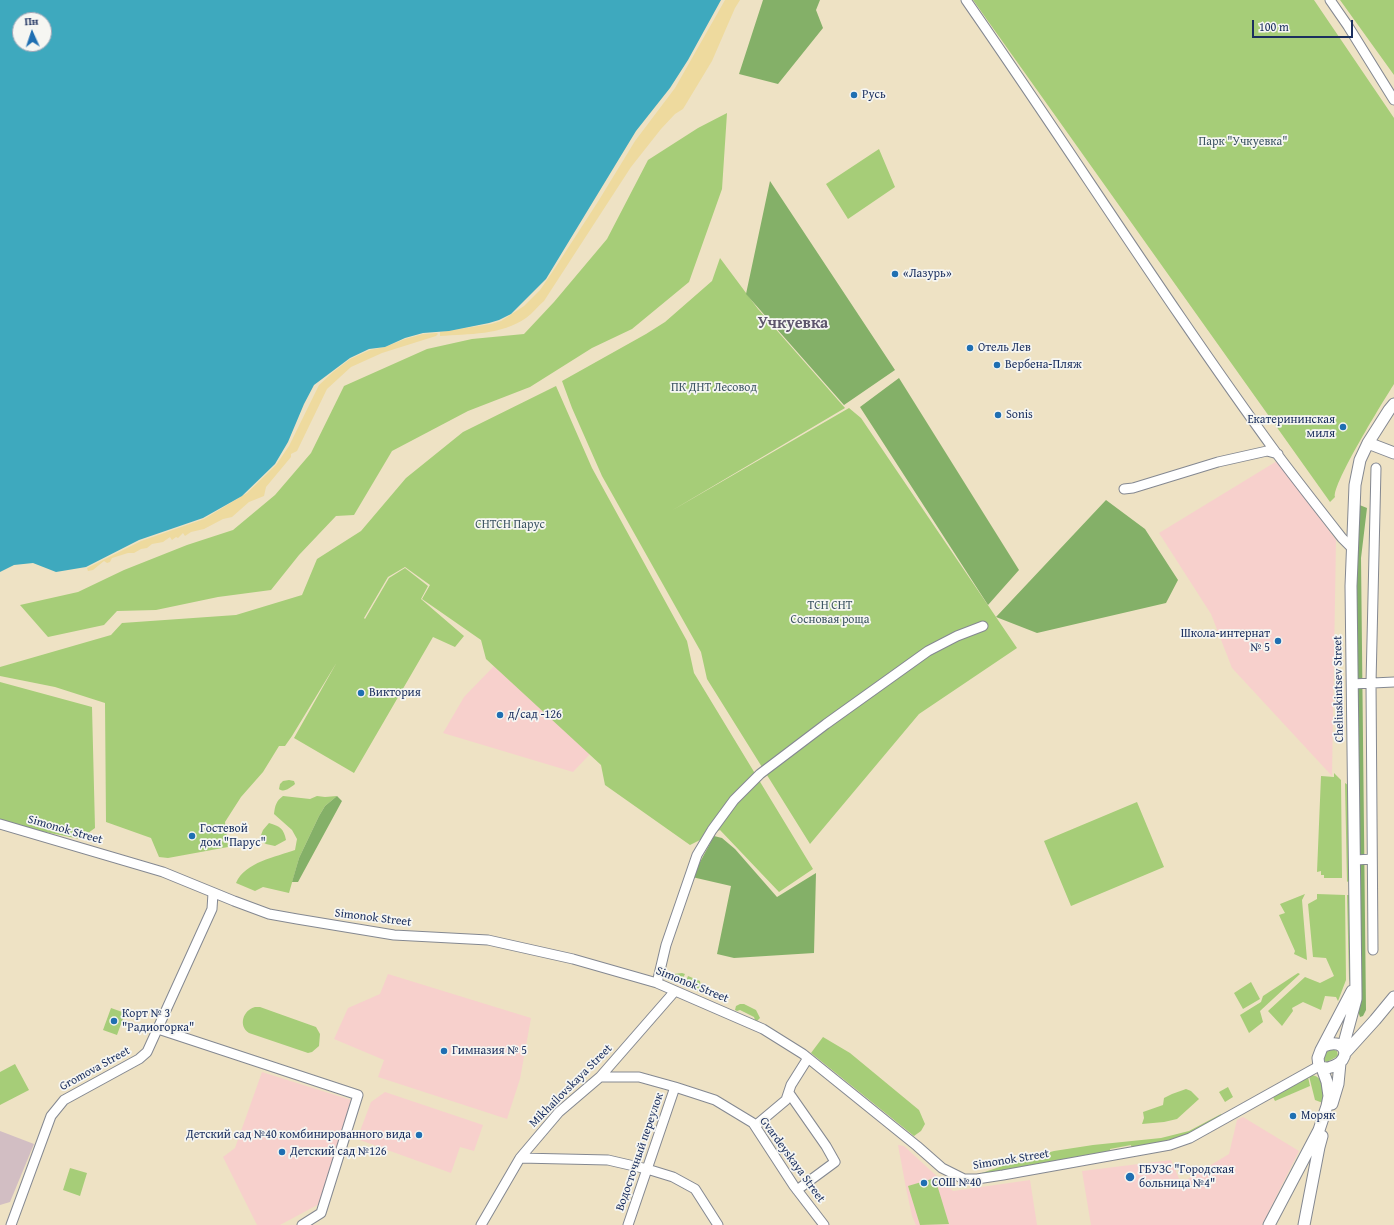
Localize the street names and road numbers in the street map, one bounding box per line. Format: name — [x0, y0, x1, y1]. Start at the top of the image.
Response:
street label: Cheliuskintsev Street — [1331, 636, 1347, 742]
street label: Simonok Street — [26, 812, 104, 848]
street label: Simonok Street — [334, 906, 412, 930]
street label: Simonok Street — [654, 964, 730, 1006]
street label: Mikhailovskaya Street — [527, 1042, 615, 1130]
street label: Gromova Street — [57, 1044, 133, 1094]
street label: Водосточный переулок — [613, 1091, 667, 1213]
street label: Gvardeyskaya Street — [756, 1114, 828, 1206]
street label: Simonok Street — [972, 1147, 1050, 1173]

